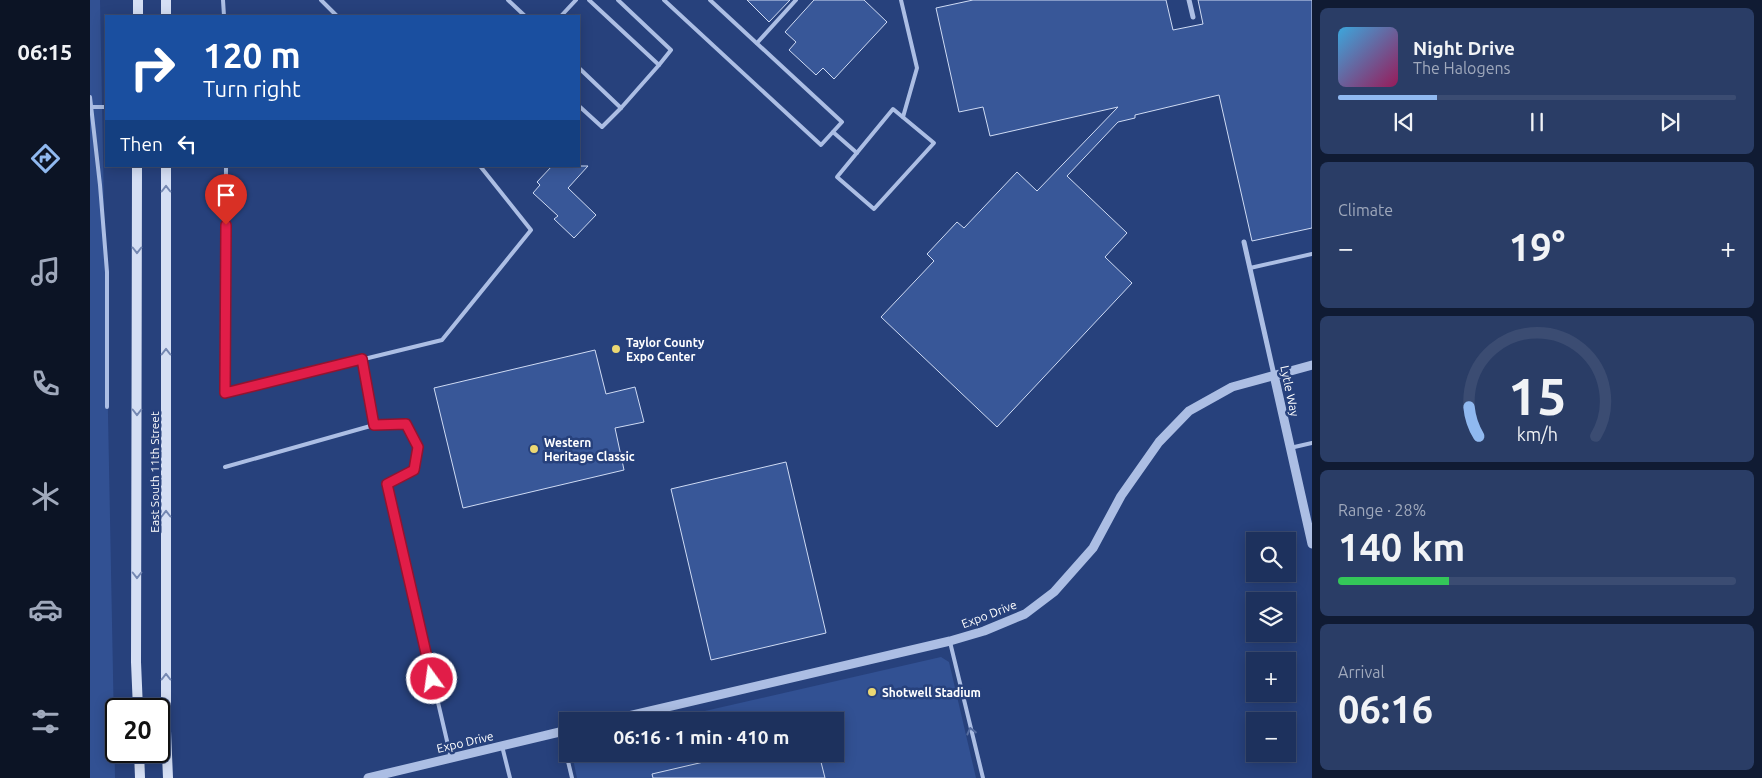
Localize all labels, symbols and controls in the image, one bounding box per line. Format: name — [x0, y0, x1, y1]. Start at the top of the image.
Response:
icon: right — [120, 35, 185, 100]
text: 120 m — [203, 35, 301, 75]
text: Night Drive — [1413, 37, 1515, 59]
text: 06:15 — [17, 39, 73, 64]
text: The Halogens — [1413, 59, 1511, 77]
text: Turn right — [203, 76, 301, 101]
icon: previous — [1390, 108, 1418, 136]
icon: pause — [1523, 108, 1551, 136]
icon: next — [1656, 108, 1684, 136]
icon: left — [173, 130, 201, 158]
text: Then — [120, 133, 163, 155]
icon: directions — [28, 141, 63, 176]
pin — [205, 174, 247, 225]
icon: arrive — [212, 181, 240, 209]
one-way arrow — [161, 185, 171, 193]
text: Climate — [1338, 201, 1393, 219]
text: 19° — [1509, 226, 1565, 268]
text: − — [1338, 232, 1354, 263]
text: + — [1720, 232, 1736, 263]
one-way arrow — [132, 246, 142, 254]
icon: music — [28, 254, 63, 289]
place label: Taylor County Expo Center — [626, 336, 705, 363]
marker: Taylor County Expo Center — [610, 343, 622, 355]
one-way arrow — [161, 348, 171, 356]
street label: Lytle Way — [1278, 364, 1302, 418]
icon: phone — [28, 366, 63, 401]
text: 15 — [1508, 367, 1566, 425]
one-way arrow — [132, 409, 142, 417]
street label: East South 11th Street — [148, 411, 161, 533]
text: km/h — [1516, 424, 1558, 444]
place label: Western Heritage Classic — [544, 436, 635, 463]
marker: Western Heritage Classic — [528, 443, 540, 455]
icon: climate — [28, 479, 63, 514]
text: Range · 28% — [1338, 501, 1426, 519]
one-way arrow — [161, 510, 171, 518]
text: 140 km — [1338, 526, 1465, 568]
map controls — [1246, 532, 1296, 762]
button: search — [1246, 532, 1296, 582]
one-way arrow — [132, 572, 142, 579]
icon: car — [28, 592, 63, 627]
button: layers — [1246, 592, 1296, 642]
street label: Expo Drive — [960, 598, 1018, 630]
position arrow — [405, 652, 457, 704]
button: + — [1246, 652, 1296, 702]
text: Arrival — [1338, 663, 1385, 681]
one-way arrow — [161, 673, 171, 680]
marker: Shotwell Stadium — [866, 686, 878, 698]
place label: Shotwell Stadium — [882, 686, 981, 699]
text: 06:16 — [1338, 688, 1433, 730]
speed limit sign: 20 — [105, 698, 170, 763]
icon: filters — [28, 704, 63, 739]
button: − — [1246, 712, 1296, 762]
text: 06:16 · 1 min · 410 m — [614, 726, 789, 748]
one-way arrow — [966, 726, 977, 735]
street label: Expo Drive — [435, 729, 495, 755]

